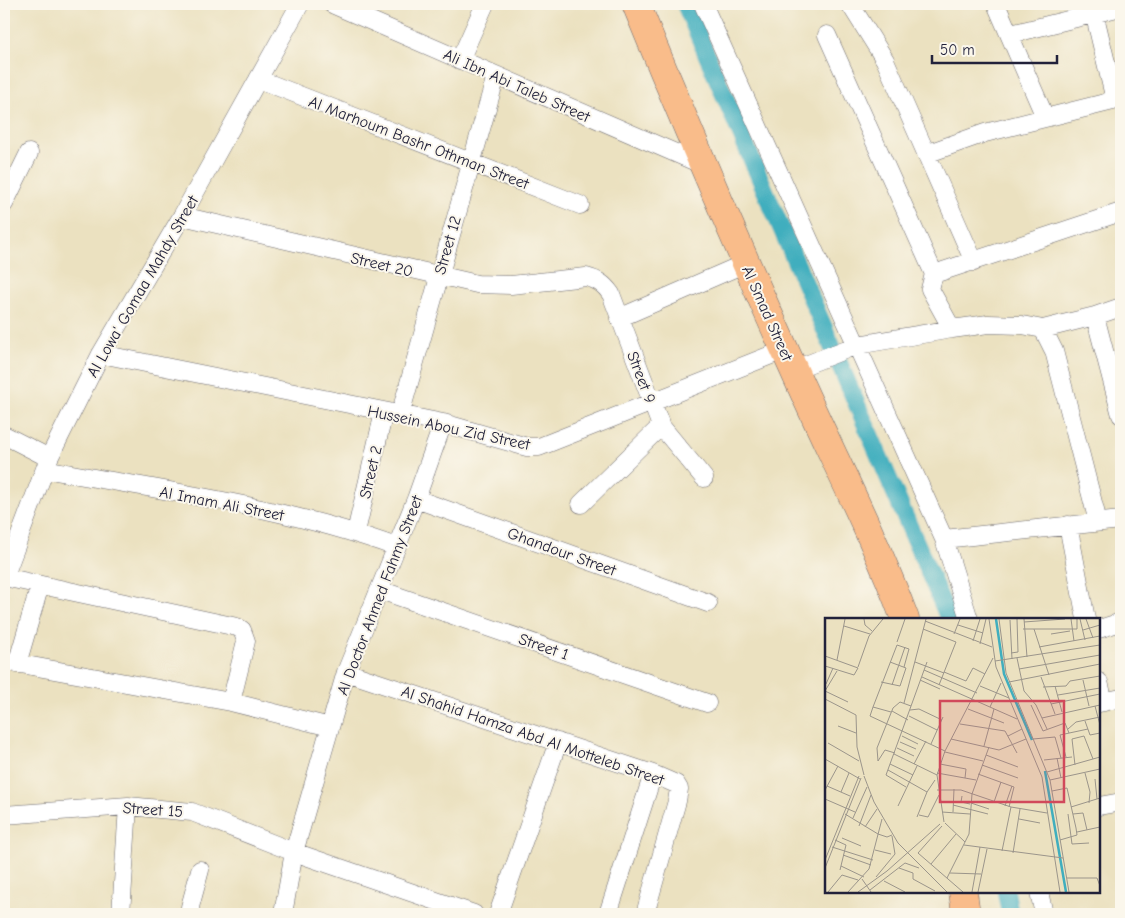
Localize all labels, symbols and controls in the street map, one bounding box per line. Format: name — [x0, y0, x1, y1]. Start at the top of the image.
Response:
scale bar — [932, 32, 1058, 64]
text: 50 m — [940, 41, 975, 59]
street label: Ali Ibn Abi Taleb Street — [441, 46, 593, 126]
street label: Al Marhoum Bashr Othman Street — [306, 93, 532, 193]
street label: Al Lowa' Gomaa Mahdy Street — [83, 192, 202, 380]
street label: Street 12 — [431, 214, 465, 277]
street label: Street 20 — [349, 249, 415, 281]
street label: Al Smad Street — [738, 263, 796, 364]
street label: Street 9 — [623, 349, 659, 406]
street label: Hussein Abou Zid Street — [366, 402, 532, 454]
street label: Street 2 — [356, 444, 386, 500]
street label: Al Imam Ali Street — [158, 483, 286, 525]
street label: Al Doctor Ahmed Fahmy Street — [333, 493, 427, 698]
street label: Ghandour Street — [505, 524, 619, 580]
inset map — [825, 618, 1100, 893]
street label: Street 1 — [516, 630, 571, 664]
street label: Al Shahid Hamza Abd Al Motteleb Street — [399, 682, 667, 790]
street label: Street 15 — [122, 799, 184, 821]

